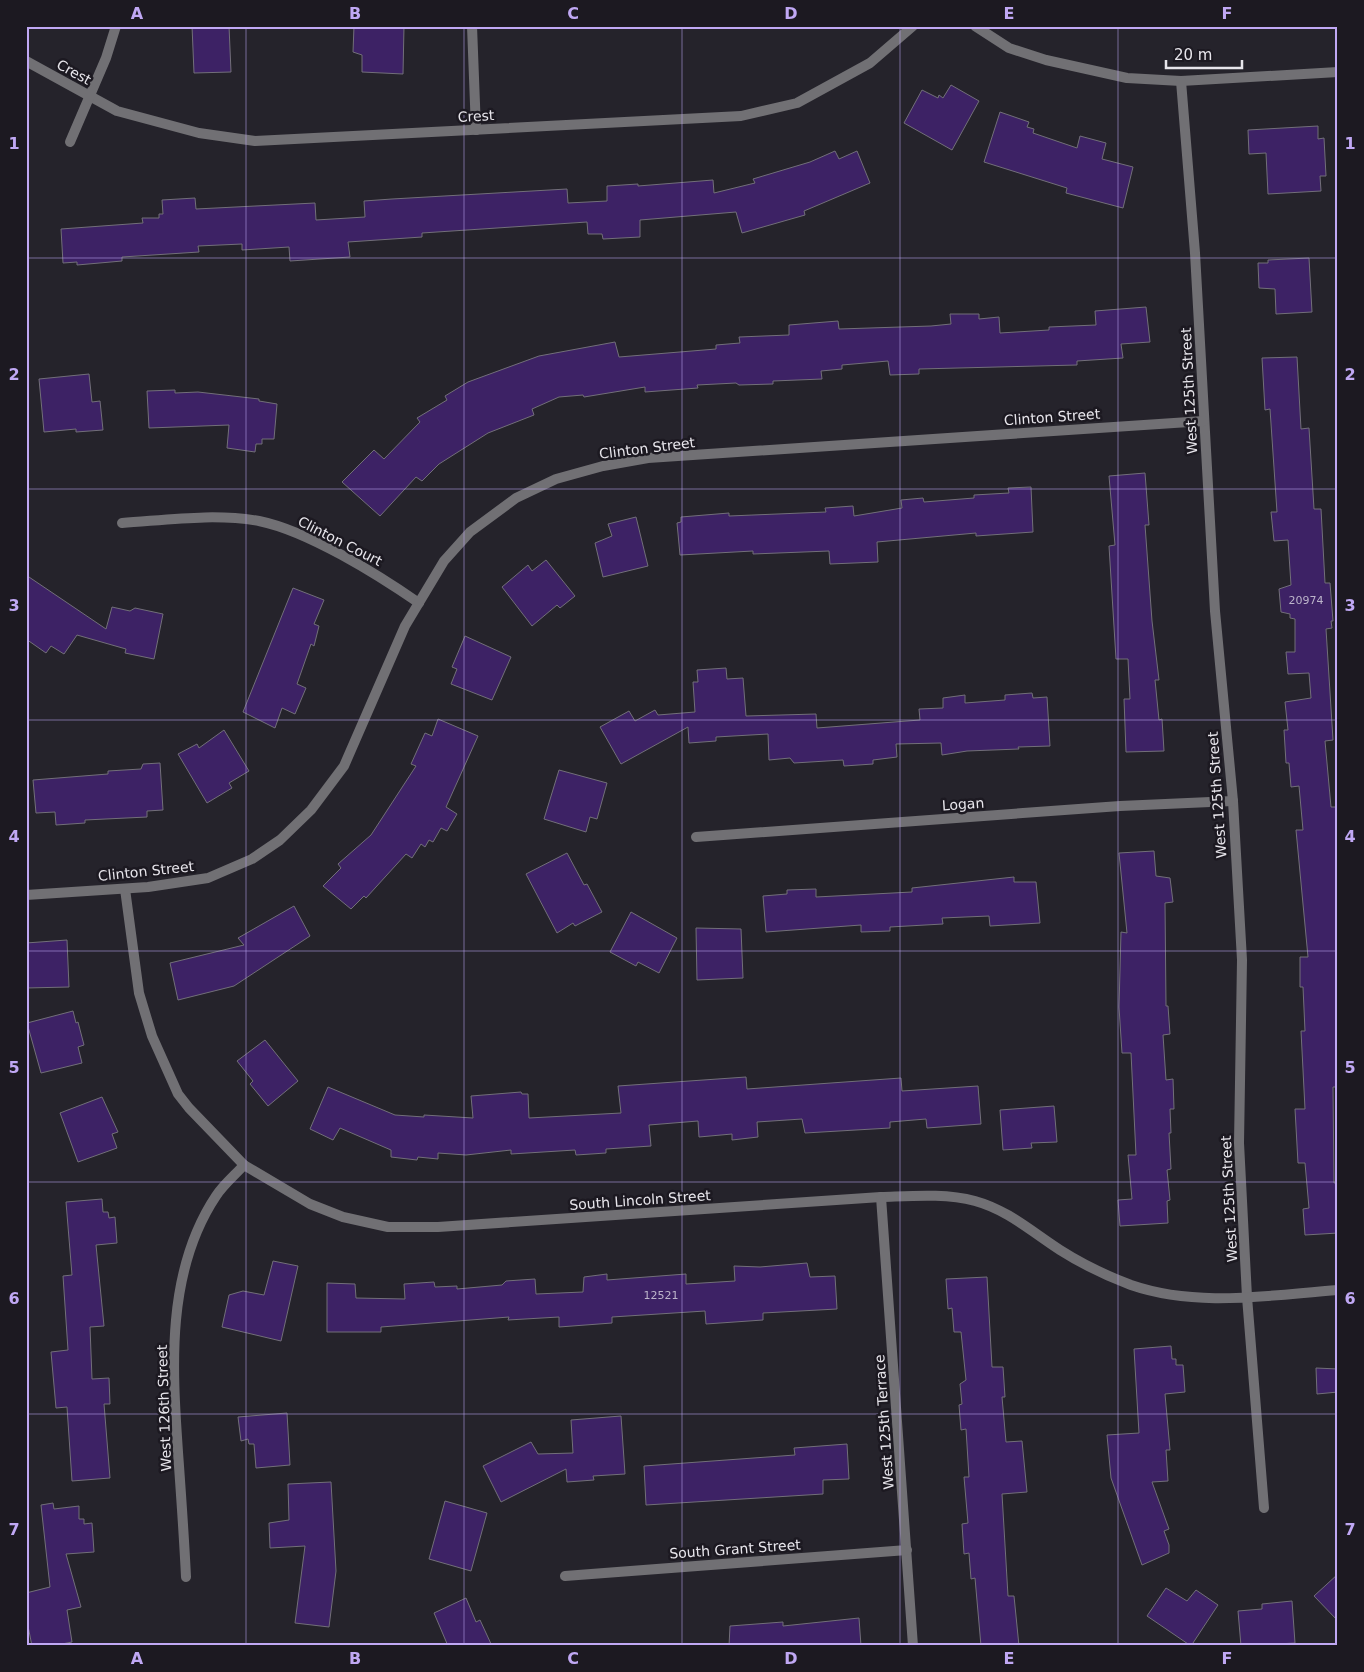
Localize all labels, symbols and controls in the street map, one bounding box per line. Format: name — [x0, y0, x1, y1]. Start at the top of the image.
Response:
text: A — [131, 4, 144, 23]
text: B — [349, 4, 361, 23]
text: C — [567, 4, 579, 23]
text: D — [784, 4, 798, 23]
text: E — [1004, 4, 1014, 23]
text: F — [1222, 4, 1232, 23]
scale bar — [1166, 38, 1243, 70]
text: 20 m — [1174, 46, 1212, 64]
street label: Crest — [54, 56, 94, 88]
street label: Crest — [457, 107, 495, 125]
text: 1 — [8, 134, 20, 153]
text: 1 — [1344, 134, 1356, 153]
street label: West 125th Street — [1178, 327, 1200, 455]
text: 2 — [8, 365, 20, 384]
text: 2 — [1344, 365, 1356, 384]
street label: Clinton Street — [1003, 406, 1101, 428]
street label: Clinton Street — [598, 434, 696, 462]
street label: Clinton Court — [295, 513, 385, 569]
house number: 20974 — [1289, 594, 1324, 607]
text: 3 — [8, 596, 20, 615]
text: 3 — [1344, 596, 1356, 615]
street label: West 125th Street — [1205, 731, 1229, 859]
street label: Logan — [941, 795, 985, 813]
text: 4 — [8, 827, 20, 846]
text: 4 — [1344, 827, 1356, 846]
street label: Clinton Street — [97, 858, 195, 884]
text: 5 — [8, 1058, 20, 1077]
text: 5 — [1344, 1058, 1356, 1077]
street label: West 125th Street — [1218, 1135, 1240, 1263]
street label: South Lincoln Street — [569, 1187, 712, 1213]
text: 6 — [8, 1289, 20, 1308]
house number: 12521 — [644, 1289, 679, 1302]
text: 6 — [1344, 1289, 1356, 1308]
street label: West 126th Street — [154, 1344, 174, 1472]
street label: West 125th Terrace — [871, 1354, 897, 1490]
text: 7 — [8, 1520, 20, 1539]
text: 7 — [1344, 1520, 1356, 1539]
street label: South Grant Street — [669, 1536, 802, 1562]
text: A — [131, 1649, 144, 1668]
text: B — [349, 1649, 361, 1668]
text: C — [567, 1649, 579, 1668]
text: D — [784, 1649, 798, 1668]
text: E — [1004, 1649, 1014, 1668]
text: F — [1222, 1649, 1232, 1668]

